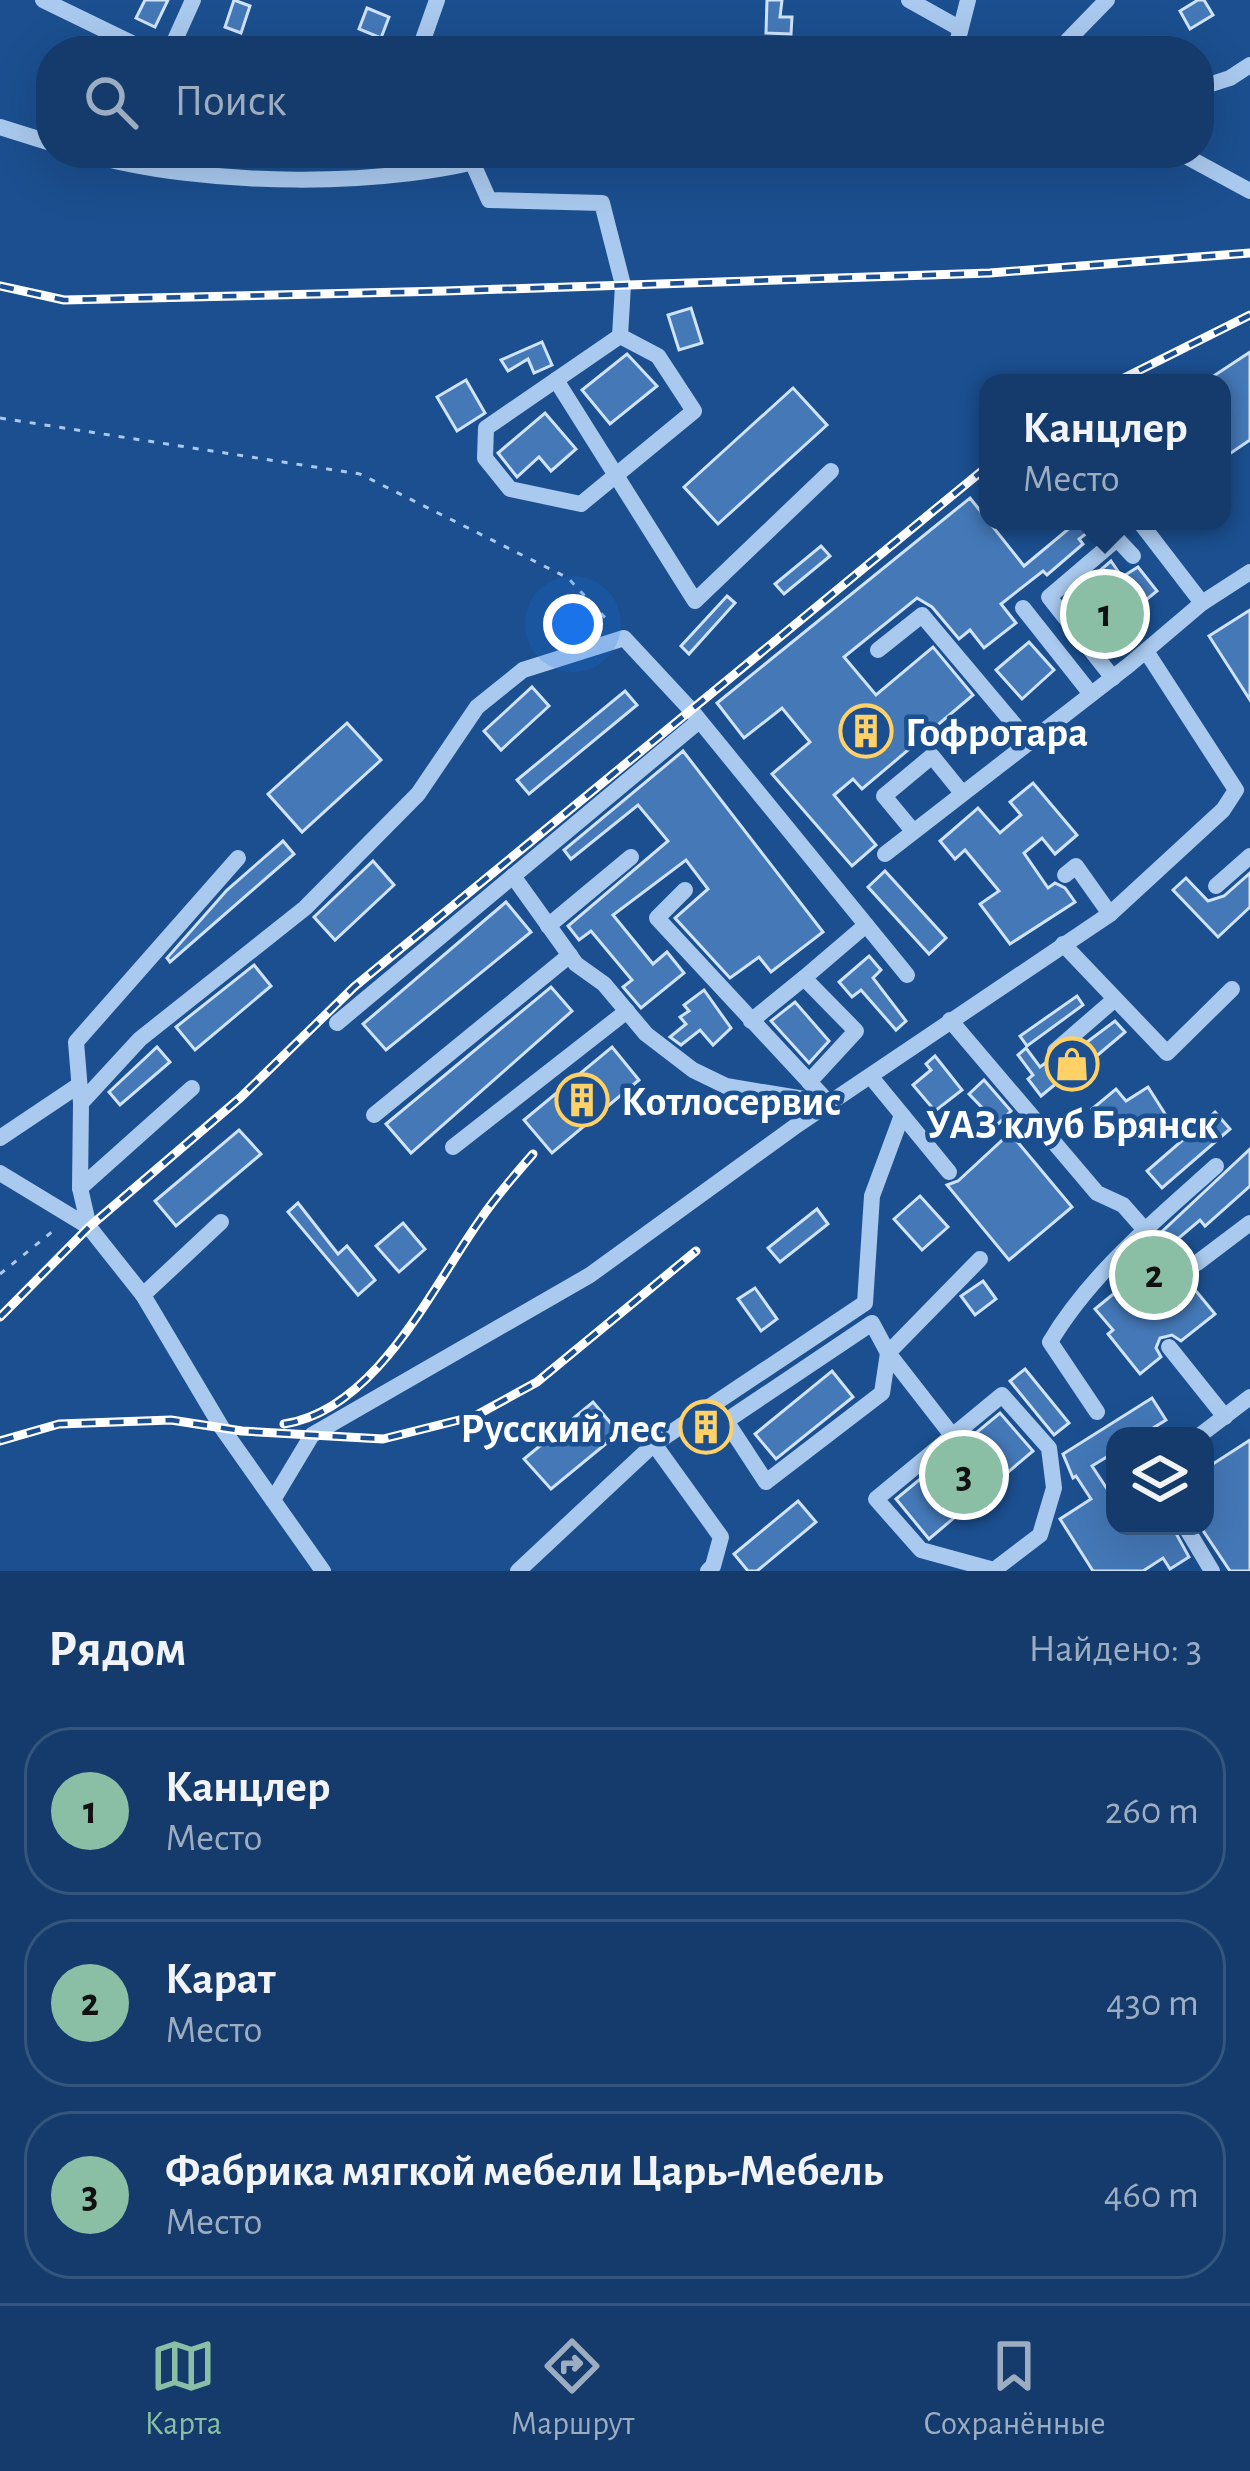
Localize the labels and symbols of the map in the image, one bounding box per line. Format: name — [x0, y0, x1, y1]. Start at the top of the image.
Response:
pin: 1 — [1066, 569, 1144, 659]
your location — [543, 594, 603, 654]
building icon: Гофротара — [838, 703, 894, 759]
place label: Гофротара — [905, 712, 1088, 754]
shop icon: УАЗ клуб Брянск — [1044, 1036, 1100, 1092]
building icon: Котлосервис — [554, 1072, 610, 1128]
place label: Котлосервис — [621, 1081, 841, 1123]
place label: УАЗ клуб Брянск — [926, 1104, 1218, 1146]
pin: 2 — [1115, 1230, 1193, 1320]
building icon: Русский лес — [678, 1399, 734, 1455]
place label: Русский лес — [460, 1408, 667, 1450]
pin: 3 — [925, 1430, 1003, 1520]

